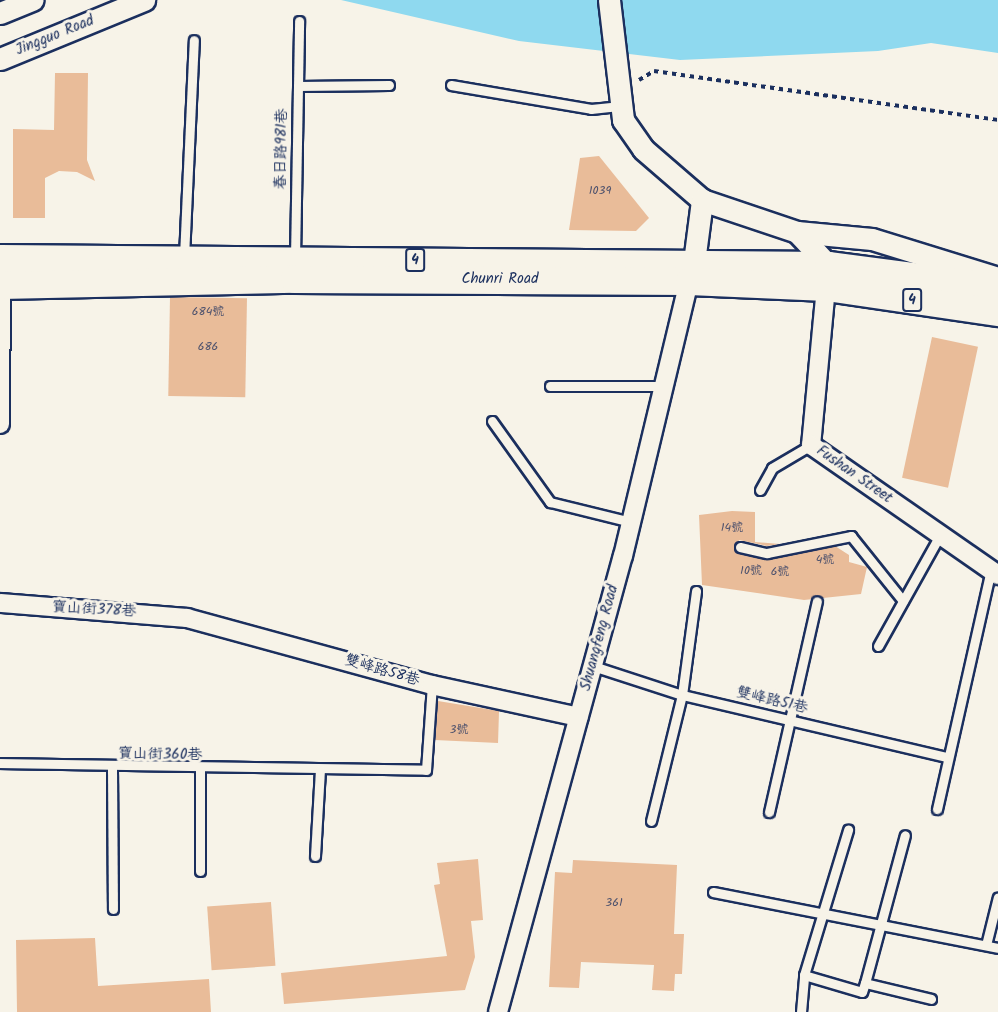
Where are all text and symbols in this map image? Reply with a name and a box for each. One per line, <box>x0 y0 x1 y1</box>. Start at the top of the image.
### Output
street label: Jingguo Road <box>13 12 97 60</box>
street label: 春日路981巷 <box>272 108 292 190</box>
house number: 1039 <box>589 184 611 198</box>
road number: 4 <box>404 249 426 271</box>
street label: Chunri Road <box>462 271 538 289</box>
road number: 4 <box>902 289 922 311</box>
house number: 684號 <box>192 305 224 319</box>
house number: 686 <box>198 340 218 354</box>
street label: Fushan Street <box>813 442 895 508</box>
house number: 14號 <box>721 521 743 535</box>
house number: 4號 <box>816 553 834 567</box>
house number: 10號 <box>740 564 762 578</box>
house number: 6號 <box>771 565 789 579</box>
street label: Shuangfeng Road <box>577 583 623 693</box>
street label: 寶山街378巷 <box>51 599 137 621</box>
street label: 雙峰路58巷 <box>342 652 422 690</box>
street label: 雙峰路51巷 <box>735 684 809 718</box>
house number: 3號 <box>450 723 468 737</box>
street label: 寶山街360巷 <box>118 745 202 765</box>
house number: 361 <box>605 896 623 910</box>

